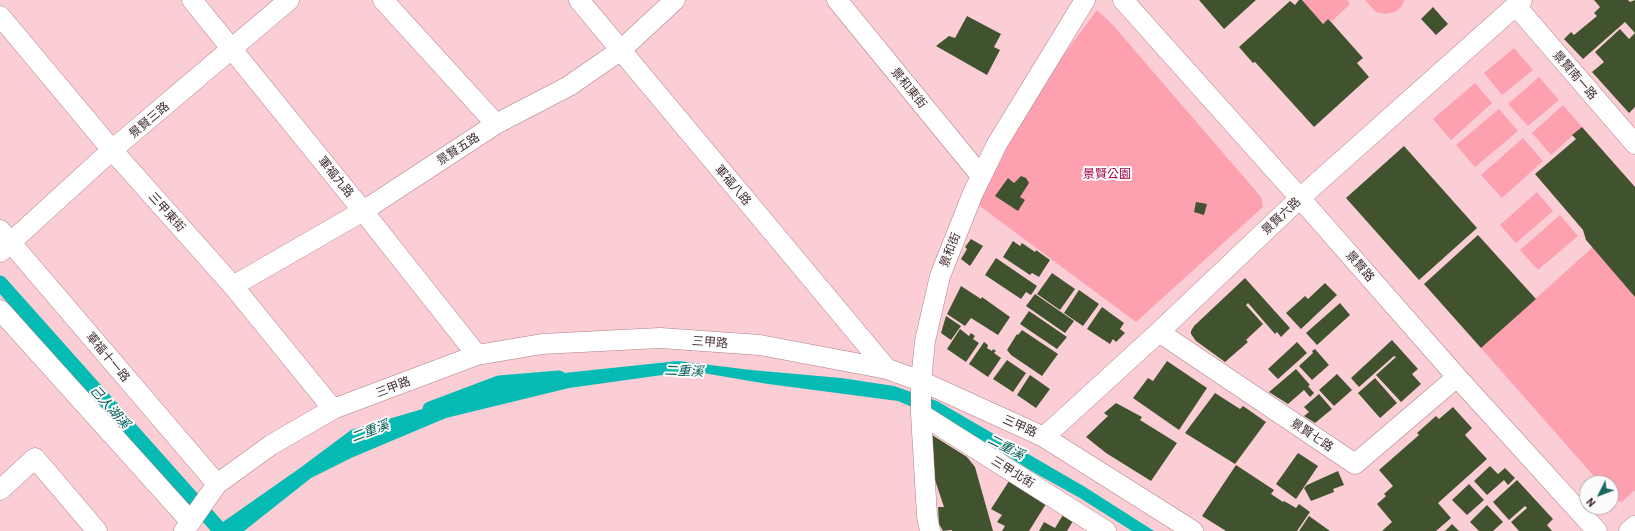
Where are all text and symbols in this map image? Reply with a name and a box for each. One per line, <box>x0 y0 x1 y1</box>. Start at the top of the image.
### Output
street label: 景賢南一路 <box>1550 48 1600 102</box>
street label: 景和東街 <box>888 65 930 111</box>
street label: 景賢三路 <box>126 99 172 141</box>
street label: 景賢五路 <box>434 130 482 168</box>
street label: 軍福九路 <box>315 154 357 200</box>
street label: 軍福八路 <box>712 162 754 208</box>
park label: 景賢公園 <box>1083 167 1131 181</box>
street label: 三甲東街 <box>146 189 188 235</box>
street label: 景賢六路 <box>1259 194 1303 238</box>
street label: 景和街 <box>937 231 963 269</box>
street label: 景賢路 <box>1343 248 1377 284</box>
street label: 軍福十一路 <box>83 329 133 385</box>
street label: 三甲路 <box>692 334 728 350</box>
water label: 二重溪 <box>664 363 704 379</box>
street label: 三甲路 <box>374 374 412 400</box>
water label: 己人湖溪 <box>87 382 133 432</box>
street label: 三甲路 <box>1001 412 1039 440</box>
street label: 景賢七路 <box>1288 416 1336 454</box>
water label: 二重溪 <box>349 417 391 445</box>
water label: 二重溪 <box>985 431 1027 463</box>
street label: 三甲北街 <box>989 453 1037 491</box>
north arrow <box>1579 475 1619 515</box>
text: N <box>1583 496 1598 510</box>

